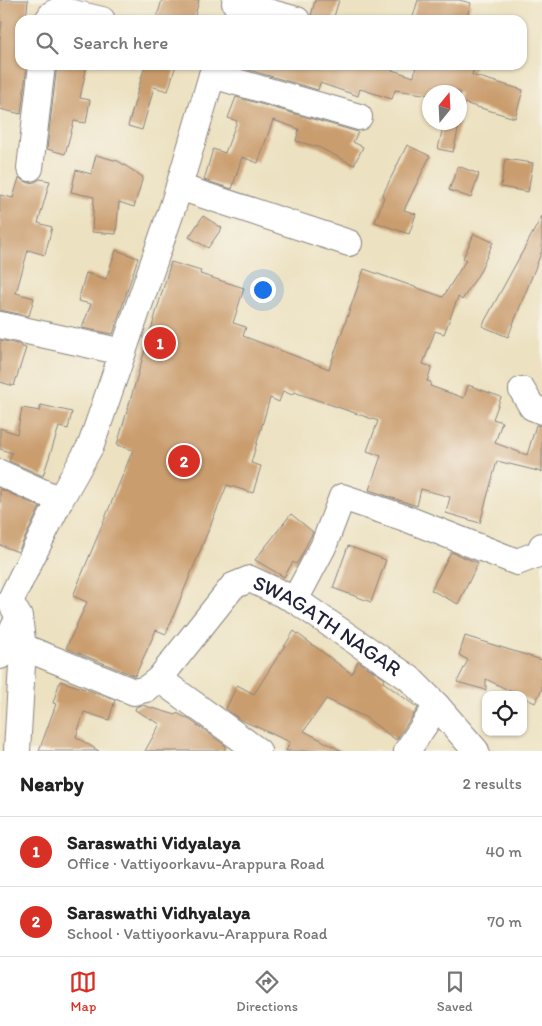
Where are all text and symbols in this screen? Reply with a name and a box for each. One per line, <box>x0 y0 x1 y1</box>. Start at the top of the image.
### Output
search box <box>15 15 527 70</box>
icon: search <box>33 29 61 57</box>
text: Search here <box>73 31 168 54</box>
north arrow <box>422 85 467 130</box>
your location <box>250 277 276 303</box>
pin: 1 <box>144 324 176 362</box>
pin: 2 <box>168 442 200 480</box>
street label: SWAGATH NAGAR <box>249 569 406 681</box>
map controls <box>482 691 527 736</box>
button: locate <box>482 691 527 736</box>
text: Nearby <box>20 771 84 796</box>
text: 2 results <box>462 774 522 793</box>
text: Saraswathi Vidyalaya <box>67 831 241 854</box>
text: 1 <box>32 842 40 861</box>
text: 40 m <box>485 842 522 861</box>
text: Office · Vattiyoorkavu-Arappura Road <box>67 854 324 873</box>
text: Saraswathi Vidhyalaya <box>67 901 250 924</box>
text: 2 <box>32 912 40 931</box>
text: 70 m <box>487 912 522 931</box>
text: School · Vattiyoorkavu-Arappura Road <box>67 924 327 943</box>
tab: Map <box>69 968 97 1015</box>
tab: Directions <box>236 968 298 1015</box>
tab: Saved <box>437 968 473 1015</box>

